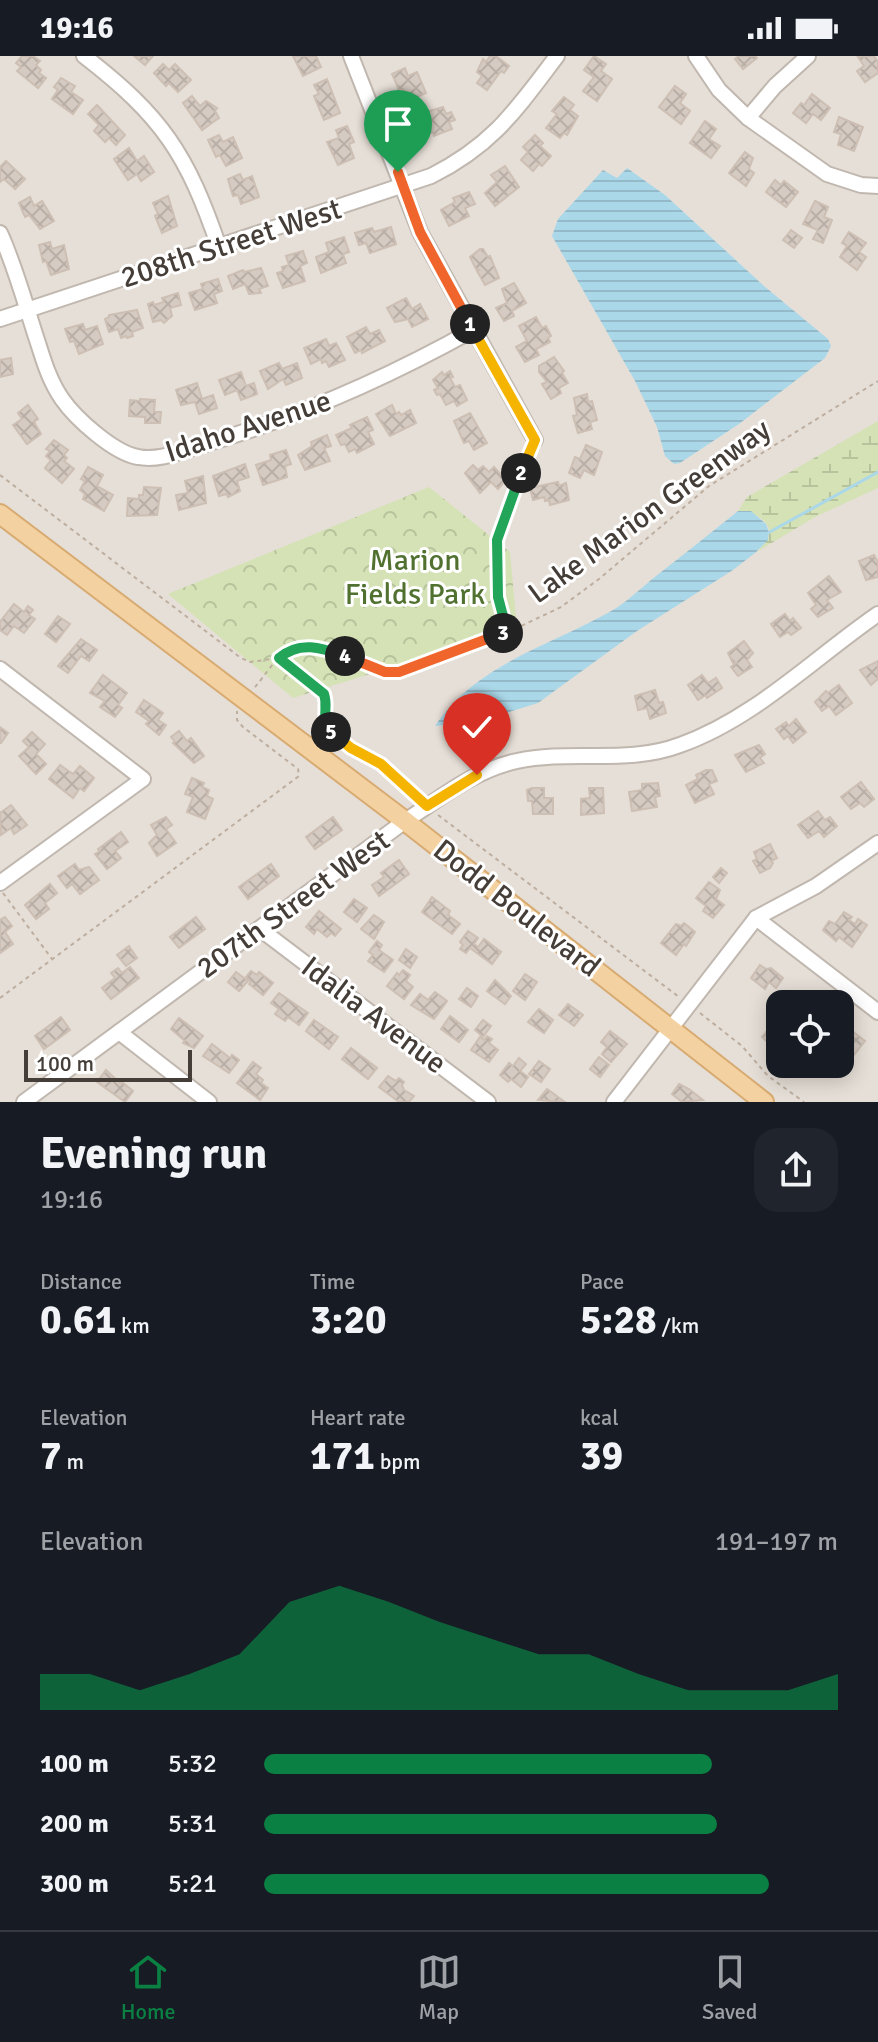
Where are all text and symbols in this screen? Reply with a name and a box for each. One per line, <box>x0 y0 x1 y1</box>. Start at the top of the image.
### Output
text: 19:16 <box>40 10 114 47</box>
pin <box>364 90 432 172</box>
icon: arrive <box>376 102 420 146</box>
street label: 208th Street West <box>116 190 346 297</box>
pin: 1 <box>450 304 490 344</box>
text: 1 <box>464 310 476 337</box>
street label: Idaho Avenue <box>161 382 336 471</box>
street label: Lake Marion Greenway <box>521 411 778 612</box>
pin: 2 <box>501 453 541 493</box>
text: 2 <box>515 459 527 486</box>
park label: Marion Fields Park <box>345 542 485 613</box>
pin: 3 <box>483 613 523 653</box>
text: 3 <box>497 619 509 646</box>
pin: 4 <box>325 636 365 676</box>
text: 4 <box>339 642 351 669</box>
pin <box>443 693 511 775</box>
icon: check <box>455 705 499 749</box>
pin: 5 <box>311 712 351 752</box>
text: 5 <box>325 718 337 745</box>
street label: 207th Street West <box>189 822 397 987</box>
street label: Dodd Boulevard <box>426 832 608 985</box>
street label: Idalia Avenue <box>294 949 454 1082</box>
map controls <box>766 990 854 1078</box>
button: locate <box>766 990 854 1078</box>
scale bar <box>24 1046 192 1082</box>
text: 100 m <box>36 1050 94 1077</box>
text: Evening run <box>40 1127 267 1181</box>
button: share <box>754 1128 838 1212</box>
text: 19:16 <box>40 1184 103 1216</box>
text: Distance <box>40 1268 122 1295</box>
text: Time <box>310 1268 355 1295</box>
text: Pace <box>580 1268 624 1295</box>
text: 0.61 <box>40 1295 116 1345</box>
text: 3:20 <box>310 1295 387 1345</box>
text: 5:28 <box>580 1295 657 1345</box>
text: km <box>116 1312 150 1339</box>
text: /km <box>657 1312 699 1339</box>
text: Elevation <box>40 1404 128 1431</box>
text: Heart rate <box>310 1404 405 1431</box>
text: kcal <box>580 1404 619 1431</box>
text: 7 <box>40 1431 62 1481</box>
text: 171 <box>310 1431 375 1481</box>
text: 39 <box>580 1431 623 1481</box>
text: m <box>62 1448 84 1475</box>
text: bpm <box>375 1448 420 1475</box>
text: Elevation <box>40 1526 144 1558</box>
text: 191–197 m <box>715 1526 838 1558</box>
text: 100 m <box>40 1748 109 1780</box>
text: 5:32 <box>168 1748 217 1780</box>
text: 200 m <box>40 1808 109 1840</box>
text: 5:31 <box>168 1808 217 1840</box>
text: 300 m <box>40 1868 109 1900</box>
text: 5:21 <box>168 1868 217 1900</box>
tab: Home <box>121 1950 175 2025</box>
tab: Map <box>417 1950 461 2025</box>
tab: Saved <box>702 1950 757 2025</box>

